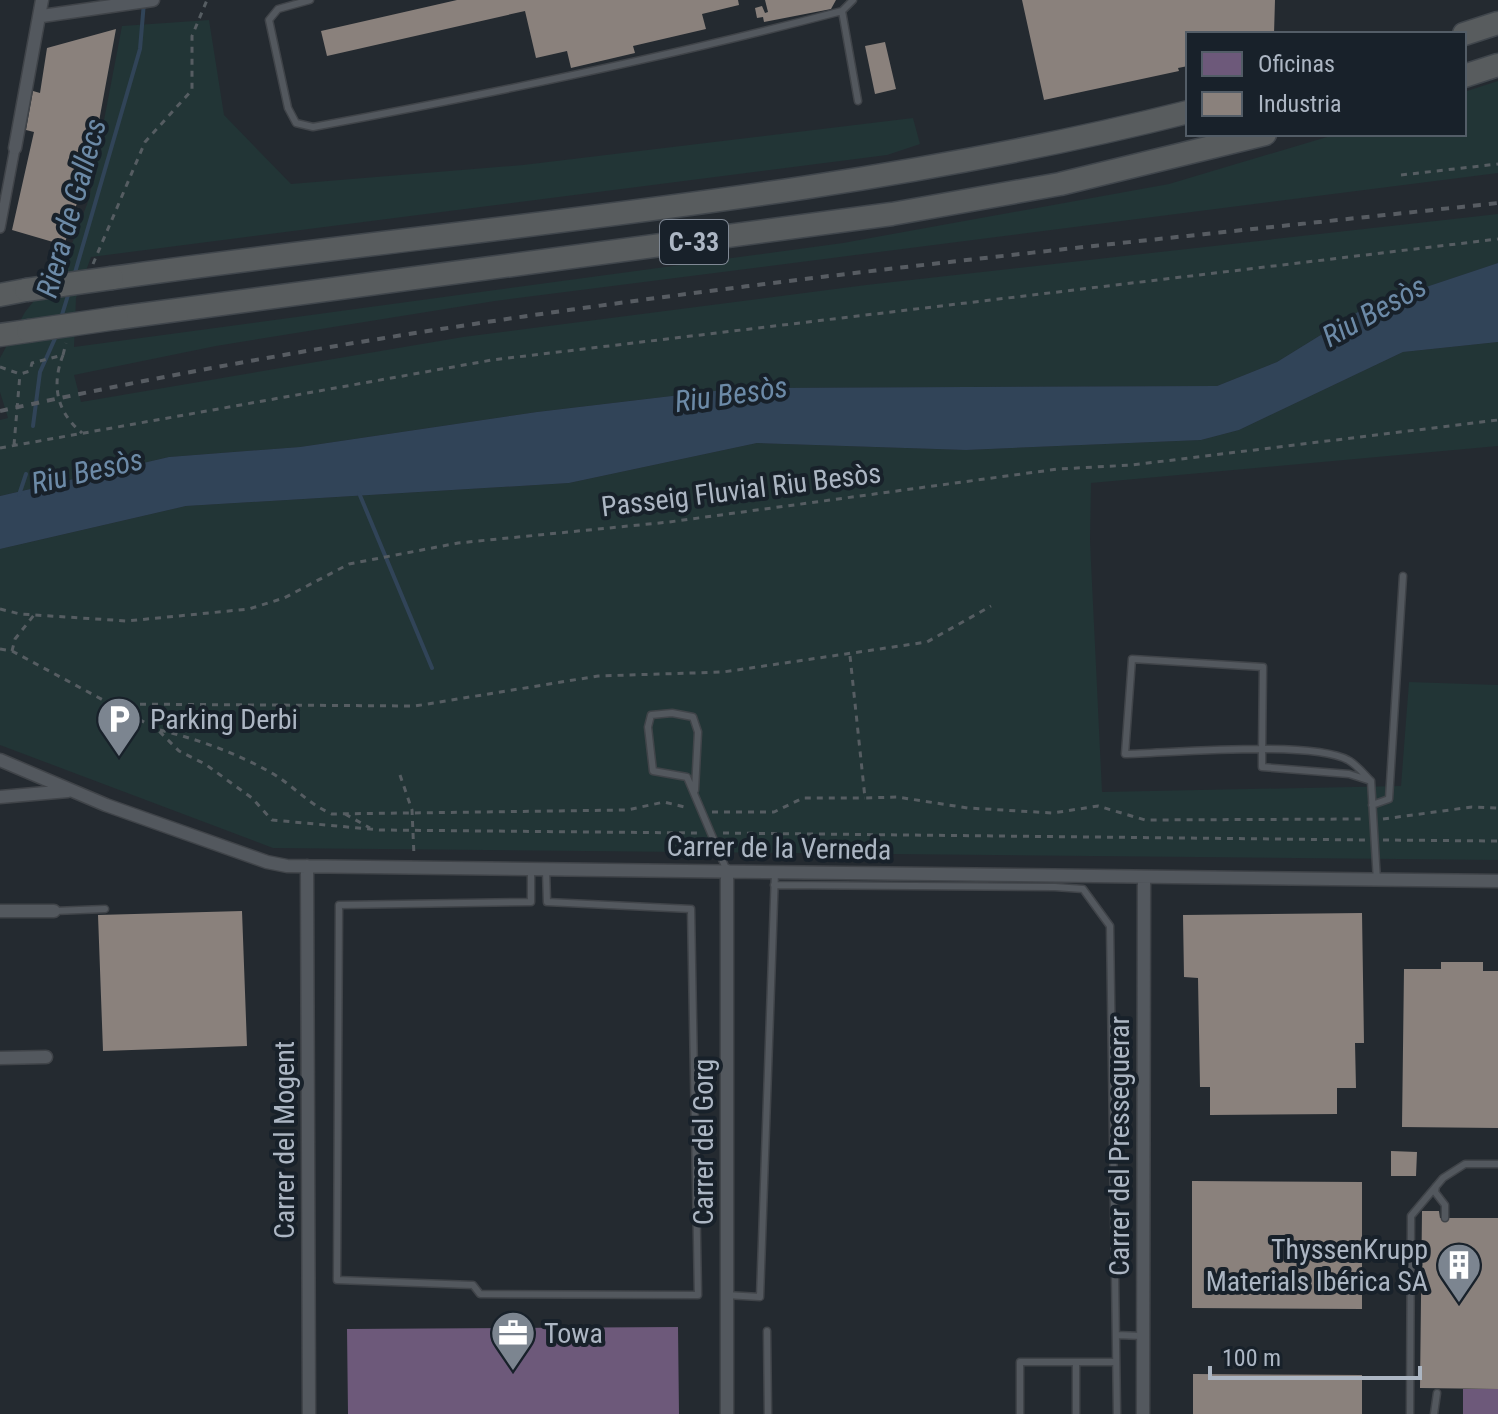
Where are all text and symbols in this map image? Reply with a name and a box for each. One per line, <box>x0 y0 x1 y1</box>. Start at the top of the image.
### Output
legend <box>1186 32 1466 136</box>
text: Oficinas <box>1258 50 1335 78</box>
text: Industria <box>1258 90 1342 118</box>
water label: Riera de Gallecs <box>29 114 113 302</box>
road number: C-33 <box>660 220 728 264</box>
water label: Riu Besòs <box>1316 268 1432 354</box>
water label: Riu Besòs <box>672 369 790 419</box>
water label: Riu Besòs <box>28 441 146 501</box>
street label: Passeig Fluvial Riu Besòs <box>599 456 883 524</box>
parking icon: Parking Derbi <box>95 695 143 758</box>
place label: Parking Derbi <box>150 703 298 736</box>
street label: Carrer de la Verneda <box>666 830 892 866</box>
street label: Carrer del Presseguerar <box>1103 1016 1136 1276</box>
street label: Carrer del Mogent <box>268 1041 301 1239</box>
street label: Carrer del Gorg <box>687 1059 720 1225</box>
place label: ThyssenKrupp Materials Ibérica SA <box>1206 1233 1428 1298</box>
building icon: ThyssenKrupp Materials Ibérica SA <box>1435 1241 1483 1304</box>
office icon: Towa <box>489 1309 537 1372</box>
place label: Towa <box>544 1317 603 1350</box>
scale bar <box>1210 1330 1420 1380</box>
text: 100 m <box>1222 1344 1281 1372</box>

